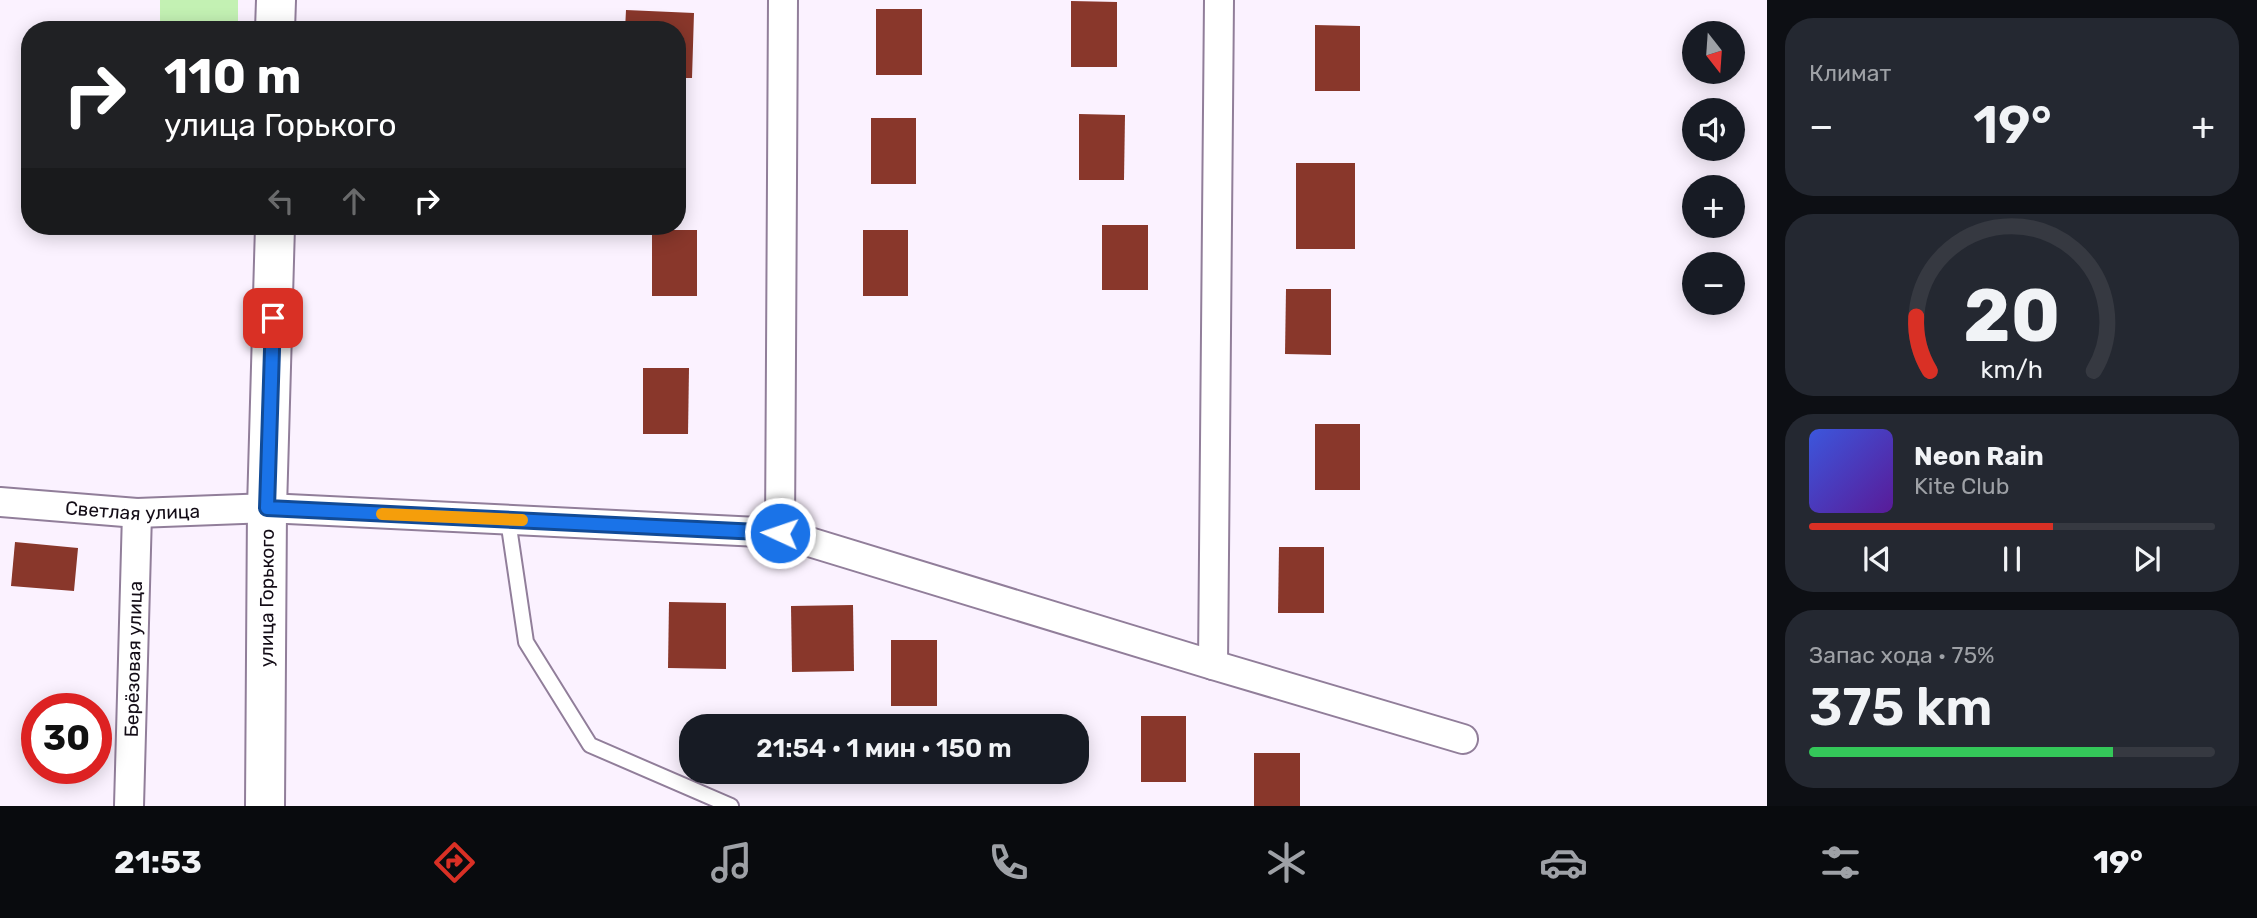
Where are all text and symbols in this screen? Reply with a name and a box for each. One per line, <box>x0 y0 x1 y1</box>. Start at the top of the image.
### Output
north arrow <box>1682 21 1745 84</box>
map controls <box>1682 21 1745 315</box>
text: 110 m <box>164 47 301 105</box>
icon: right <box>49 49 140 140</box>
text: Климат <box>1809 59 1891 87</box>
text: 19° <box>1973 94 2052 156</box>
button: sound <box>1682 98 1745 161</box>
text: − <box>1809 103 1834 149</box>
text: + <box>2191 103 2215 149</box>
text: улица Горького <box>164 106 397 144</box>
button: + <box>1682 175 1745 238</box>
icon: left <box>262 182 300 220</box>
icon: ahead <box>335 182 373 220</box>
icon: right <box>408 182 446 220</box>
button: − <box>1682 252 1745 315</box>
text: 20 <box>1964 273 2060 359</box>
pin <box>243 288 303 348</box>
icon: arrive <box>254 299 292 337</box>
text: km/h <box>1981 355 2043 384</box>
text: Neon Rain <box>1914 441 2044 472</box>
text: Kite Club <box>1914 472 2009 500</box>
street label: Светлая улица <box>64 496 200 525</box>
position arrow <box>743 496 817 570</box>
street label: улица Горького <box>254 529 278 667</box>
icon: previous <box>1858 540 1896 578</box>
icon: pause <box>1993 540 2031 578</box>
icon: next <box>2128 540 2166 578</box>
street label: Берёзовая улица <box>119 581 147 737</box>
text: Запас хода · 75% <box>1809 641 1995 669</box>
text: 375 km <box>1809 676 1993 738</box>
speed limit sign: 30 <box>21 693 112 784</box>
text: 21:54 · 1 мин · 150 m <box>756 733 1012 764</box>
icon: directions <box>430 838 479 887</box>
icon: music <box>707 838 756 887</box>
icon: phone <box>984 838 1033 887</box>
icon: climate <box>1262 838 1311 887</box>
icon: car <box>1539 838 1588 887</box>
icon: filters <box>1816 838 1865 887</box>
text: 21:53 <box>114 843 202 881</box>
text: 19° <box>2093 843 2143 881</box>

